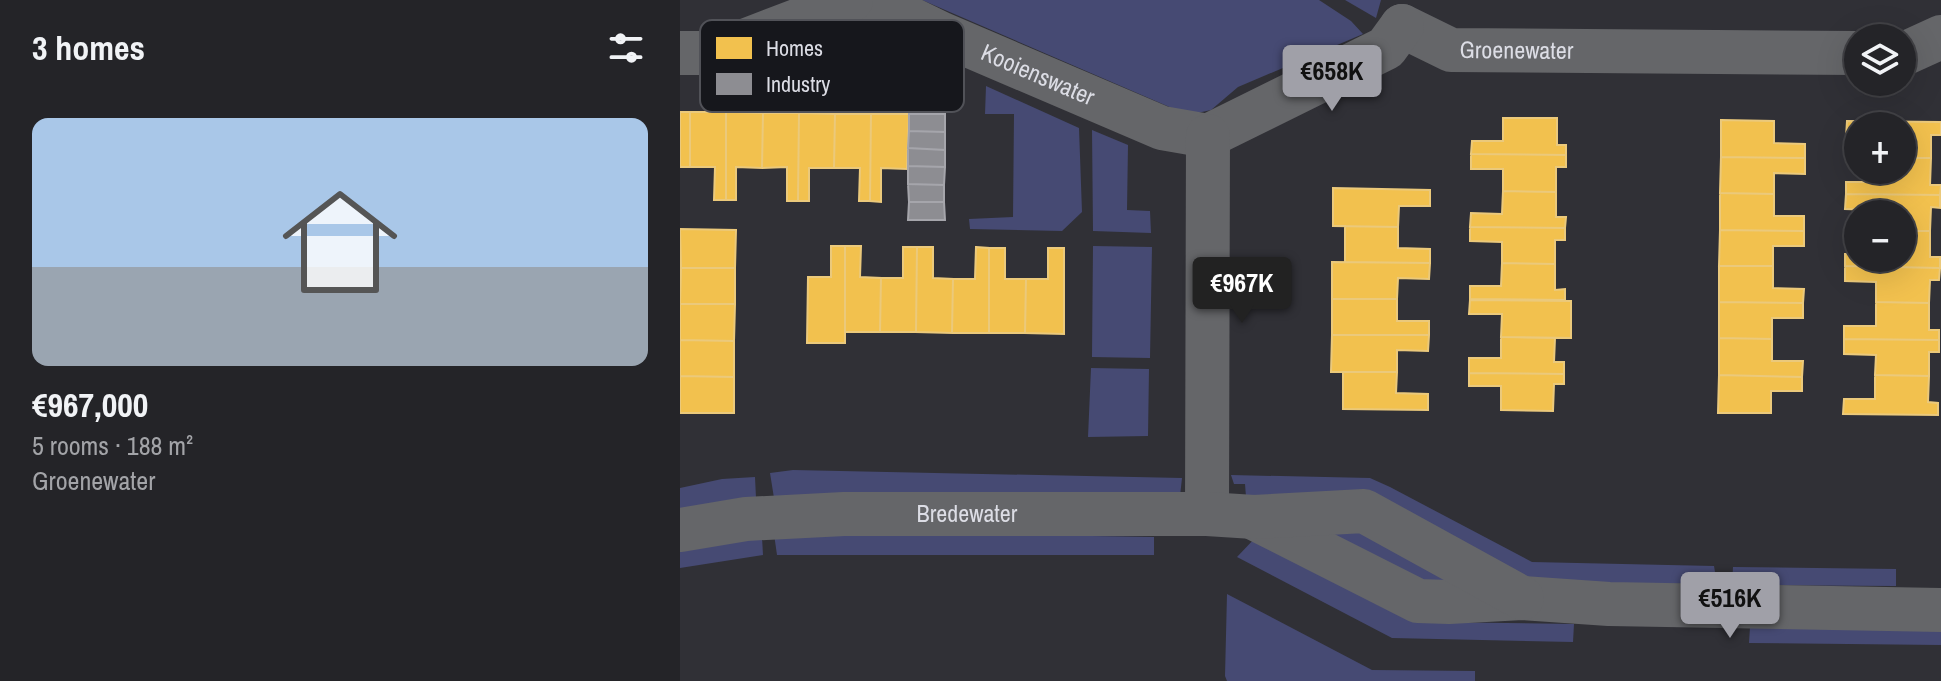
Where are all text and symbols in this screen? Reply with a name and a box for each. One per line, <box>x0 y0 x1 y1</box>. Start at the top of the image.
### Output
legend <box>700 20 964 112</box>
map controls <box>1844 24 1916 272</box>
button: layers <box>1844 24 1916 96</box>
text: 3 homes <box>32 25 145 71</box>
icon: filters <box>604 26 648 70</box>
text: Homes <box>766 33 823 63</box>
street label: Groenewater <box>1459 33 1574 66</box>
street label: Kooienswater <box>977 36 1100 113</box>
pin: €658K <box>1276 45 1388 113</box>
text: €658K <box>1301 53 1363 88</box>
text: Industry <box>766 69 830 99</box>
button: + <box>1844 112 1916 184</box>
icon: home <box>268 170 412 314</box>
button: − <box>1844 200 1916 272</box>
pin: €967K <box>1186 257 1298 325</box>
text: €967K <box>1211 265 1273 300</box>
text: €967,000 <box>32 382 148 428</box>
text: 5 rooms · 188 m² <box>32 428 193 463</box>
text: Groenewater <box>32 463 155 498</box>
street label: Bredewater <box>917 497 1018 529</box>
pin: €516K <box>1674 572 1786 640</box>
text: €516K <box>1699 580 1761 615</box>

